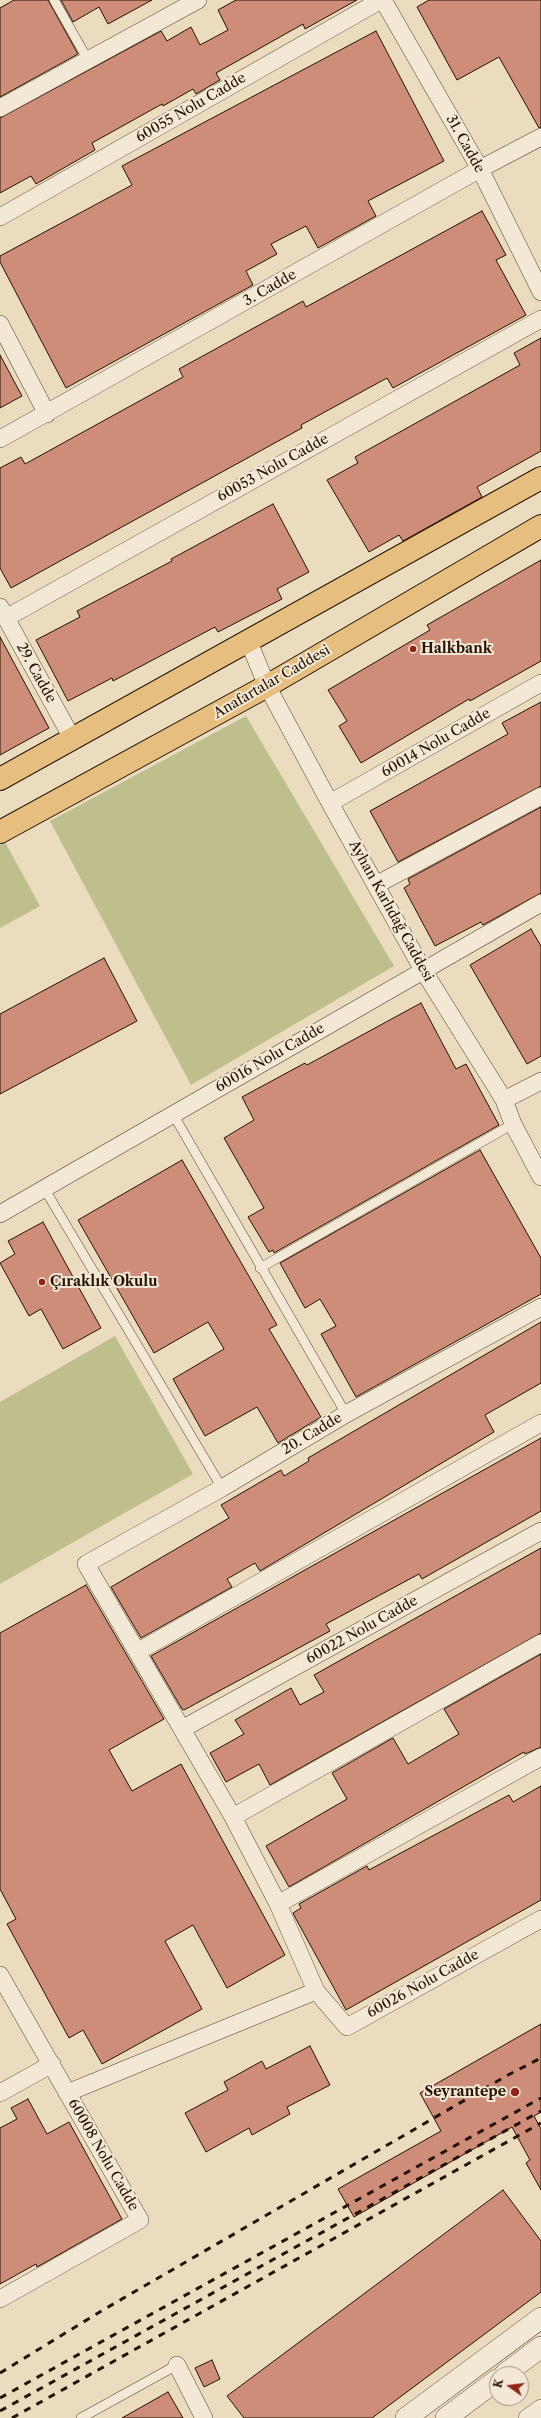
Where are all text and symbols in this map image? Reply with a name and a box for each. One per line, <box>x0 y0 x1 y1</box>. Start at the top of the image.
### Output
street label: 60055 Nolu Cadde <box>133 70 249 146</box>
street label: 31. Cadde <box>442 112 488 176</box>
street label: 3. Cadde <box>241 266 299 310</box>
street label: 60053 Nolu Cadde <box>215 431 331 505</box>
street label: 29. Cadde <box>13 640 59 706</box>
place label: Halkbank <box>421 641 492 657</box>
street label: Anafartalar Caddesi <box>211 642 333 722</box>
marker: Halkbank <box>408 644 418 654</box>
street label: 60014 Nolu Cadde <box>379 705 493 781</box>
street label: Ayhan Karlıdağ Caddesi <box>345 838 437 984</box>
street label: 60016 Nolu Cadde <box>212 1020 328 1096</box>
place label: Çıraklık Okulu <box>50 1274 158 1290</box>
marker: Çıraklık Okulu <box>37 1277 47 1287</box>
street label: 20. Cadde <box>279 1410 345 1458</box>
street label: 60022 Nolu Cadde <box>303 1592 421 1668</box>
street label: 60026 Nolu Cadde <box>364 1946 482 2022</box>
place label: Seyrantepe <box>424 2084 506 2100</box>
marker: Seyrantepe <box>509 2086 521 2098</box>
street label: 60008 Nolu Cadde <box>64 2096 142 2214</box>
north arrow <box>489 2366 529 2406</box>
text: K <box>490 2377 506 2389</box>

